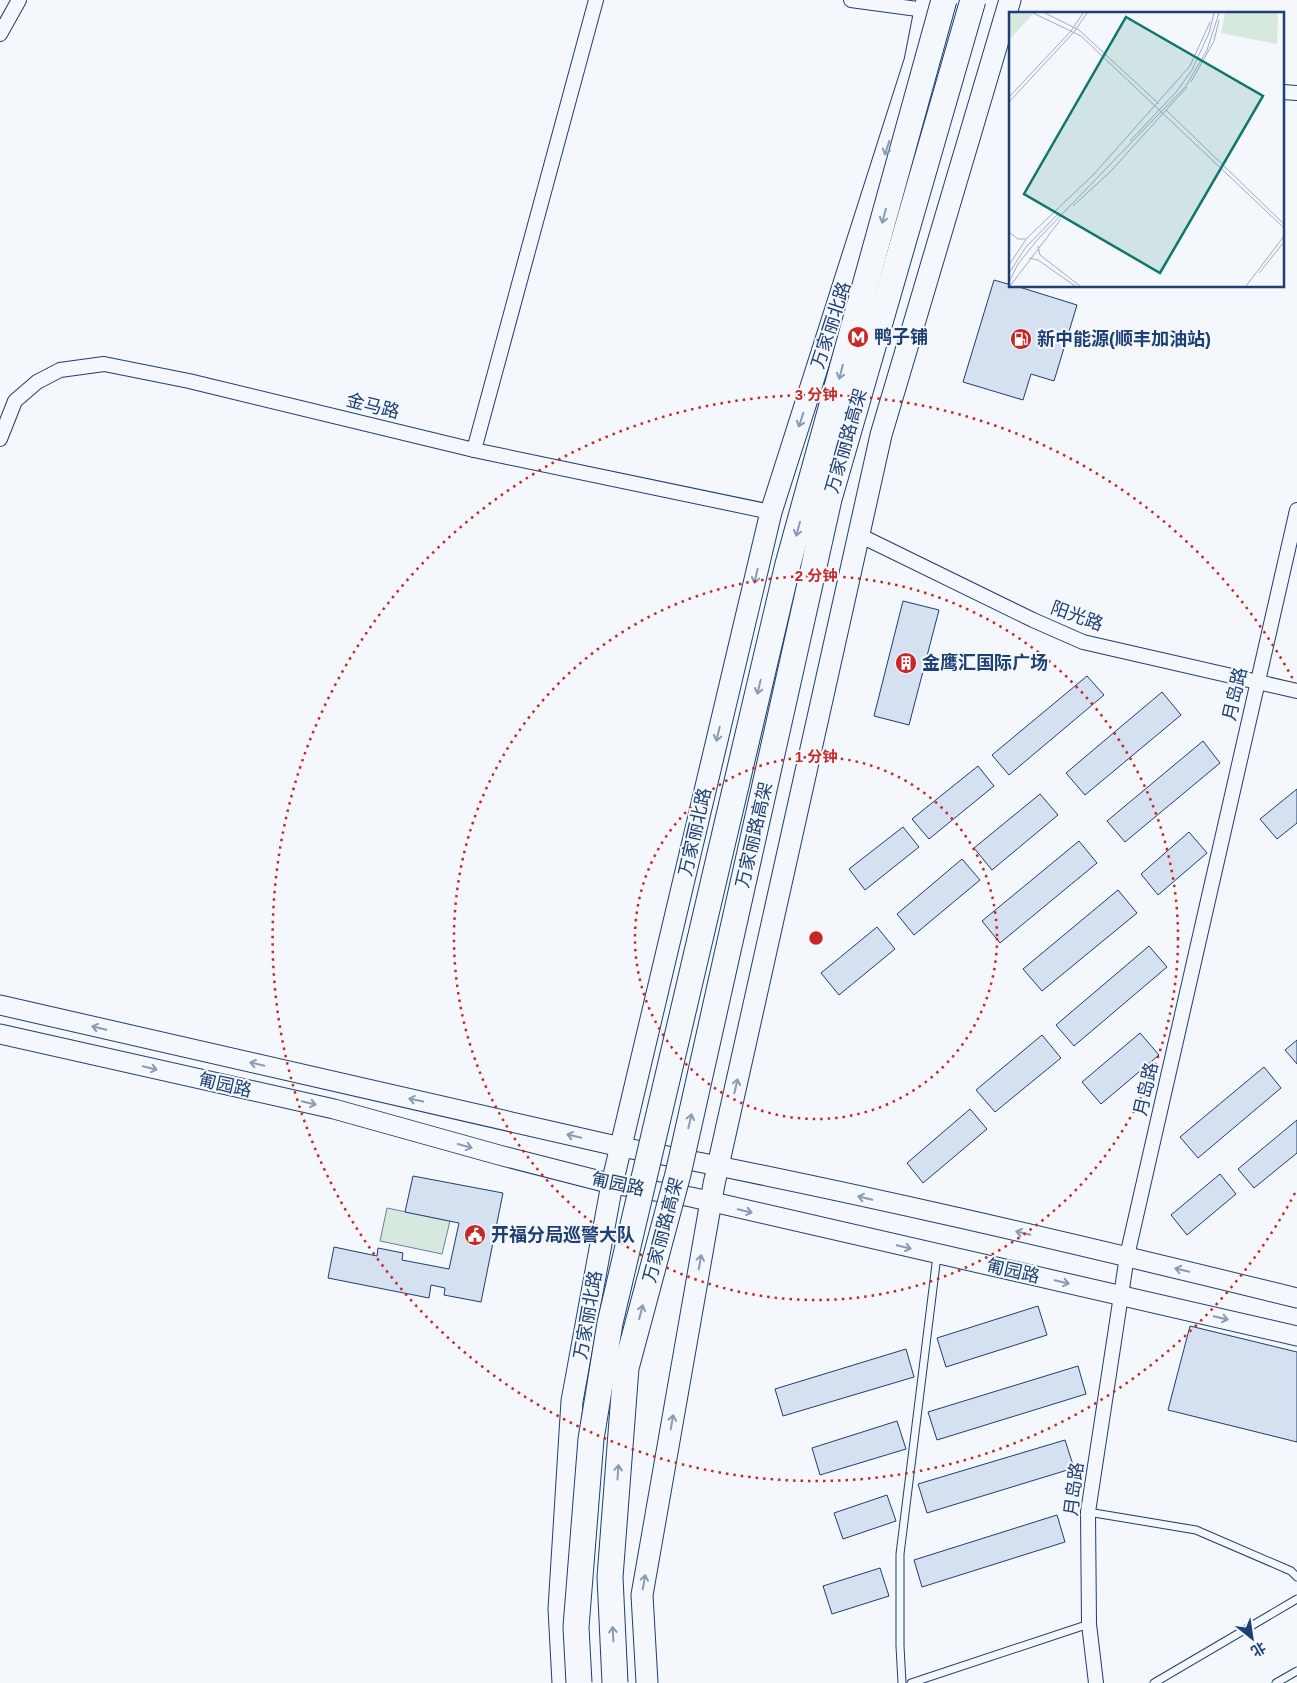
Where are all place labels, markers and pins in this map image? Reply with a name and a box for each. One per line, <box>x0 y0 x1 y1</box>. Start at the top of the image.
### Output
metro station icon: 鸭子铺 <box>846 325 870 349</box>
place label: 鸭子铺 <box>874 327 928 347</box>
fuel station icon: 新中能源(顺丰加油站) <box>1009 327 1033 351</box>
place label: 新中能源(顺丰加油站) <box>1037 329 1211 349</box>
building icon: 金鹰汇国际广场 <box>894 651 918 675</box>
place label: 金鹰汇国际广场 <box>922 652 1048 673</box>
centre of rings <box>807 929 825 947</box>
public building icon: 开福分局巡警大队 <box>463 1223 487 1247</box>
place label: 开福分局巡警大队 <box>491 1225 635 1245</box>

